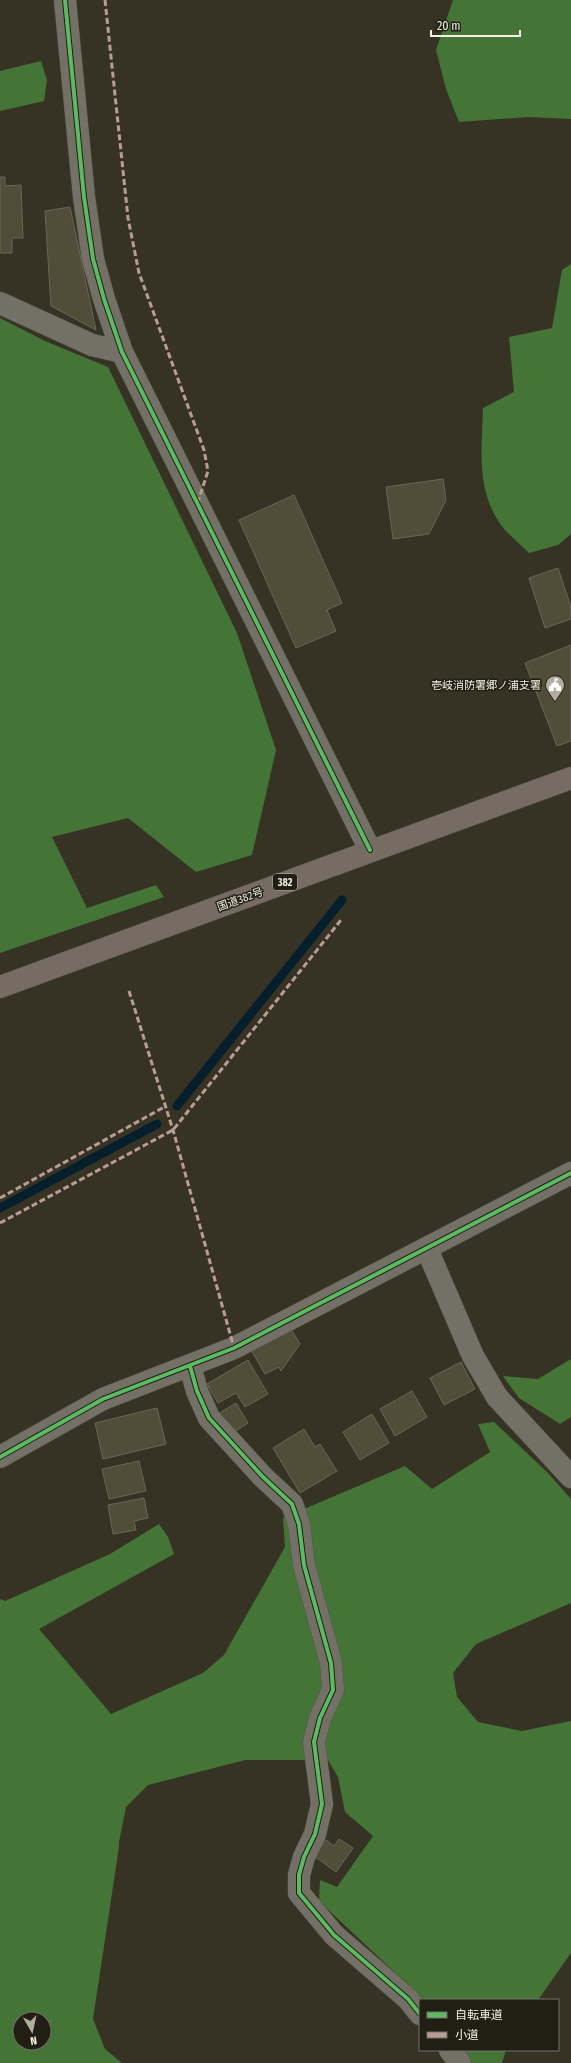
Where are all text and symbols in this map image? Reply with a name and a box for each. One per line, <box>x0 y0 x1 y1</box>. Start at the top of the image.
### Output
scale bar <box>431 12 520 38</box>
text: 20 m <box>437 19 461 33</box>
public building icon: 壱岐消防署郷ノ浦支署 <box>544 674 566 702</box>
place label: 壱岐消防署郷ノ浦支署 <box>431 679 541 692</box>
road number: 382 <box>273 874 297 890</box>
street label: 国道382号 <box>215 885 265 914</box>
legend <box>419 1999 559 2051</box>
text: 自転車道 <box>455 2008 503 2022</box>
north arrow <box>12 2011 52 2051</box>
text: 小道 <box>455 2028 479 2042</box>
text: N <box>29 2033 38 2047</box>

